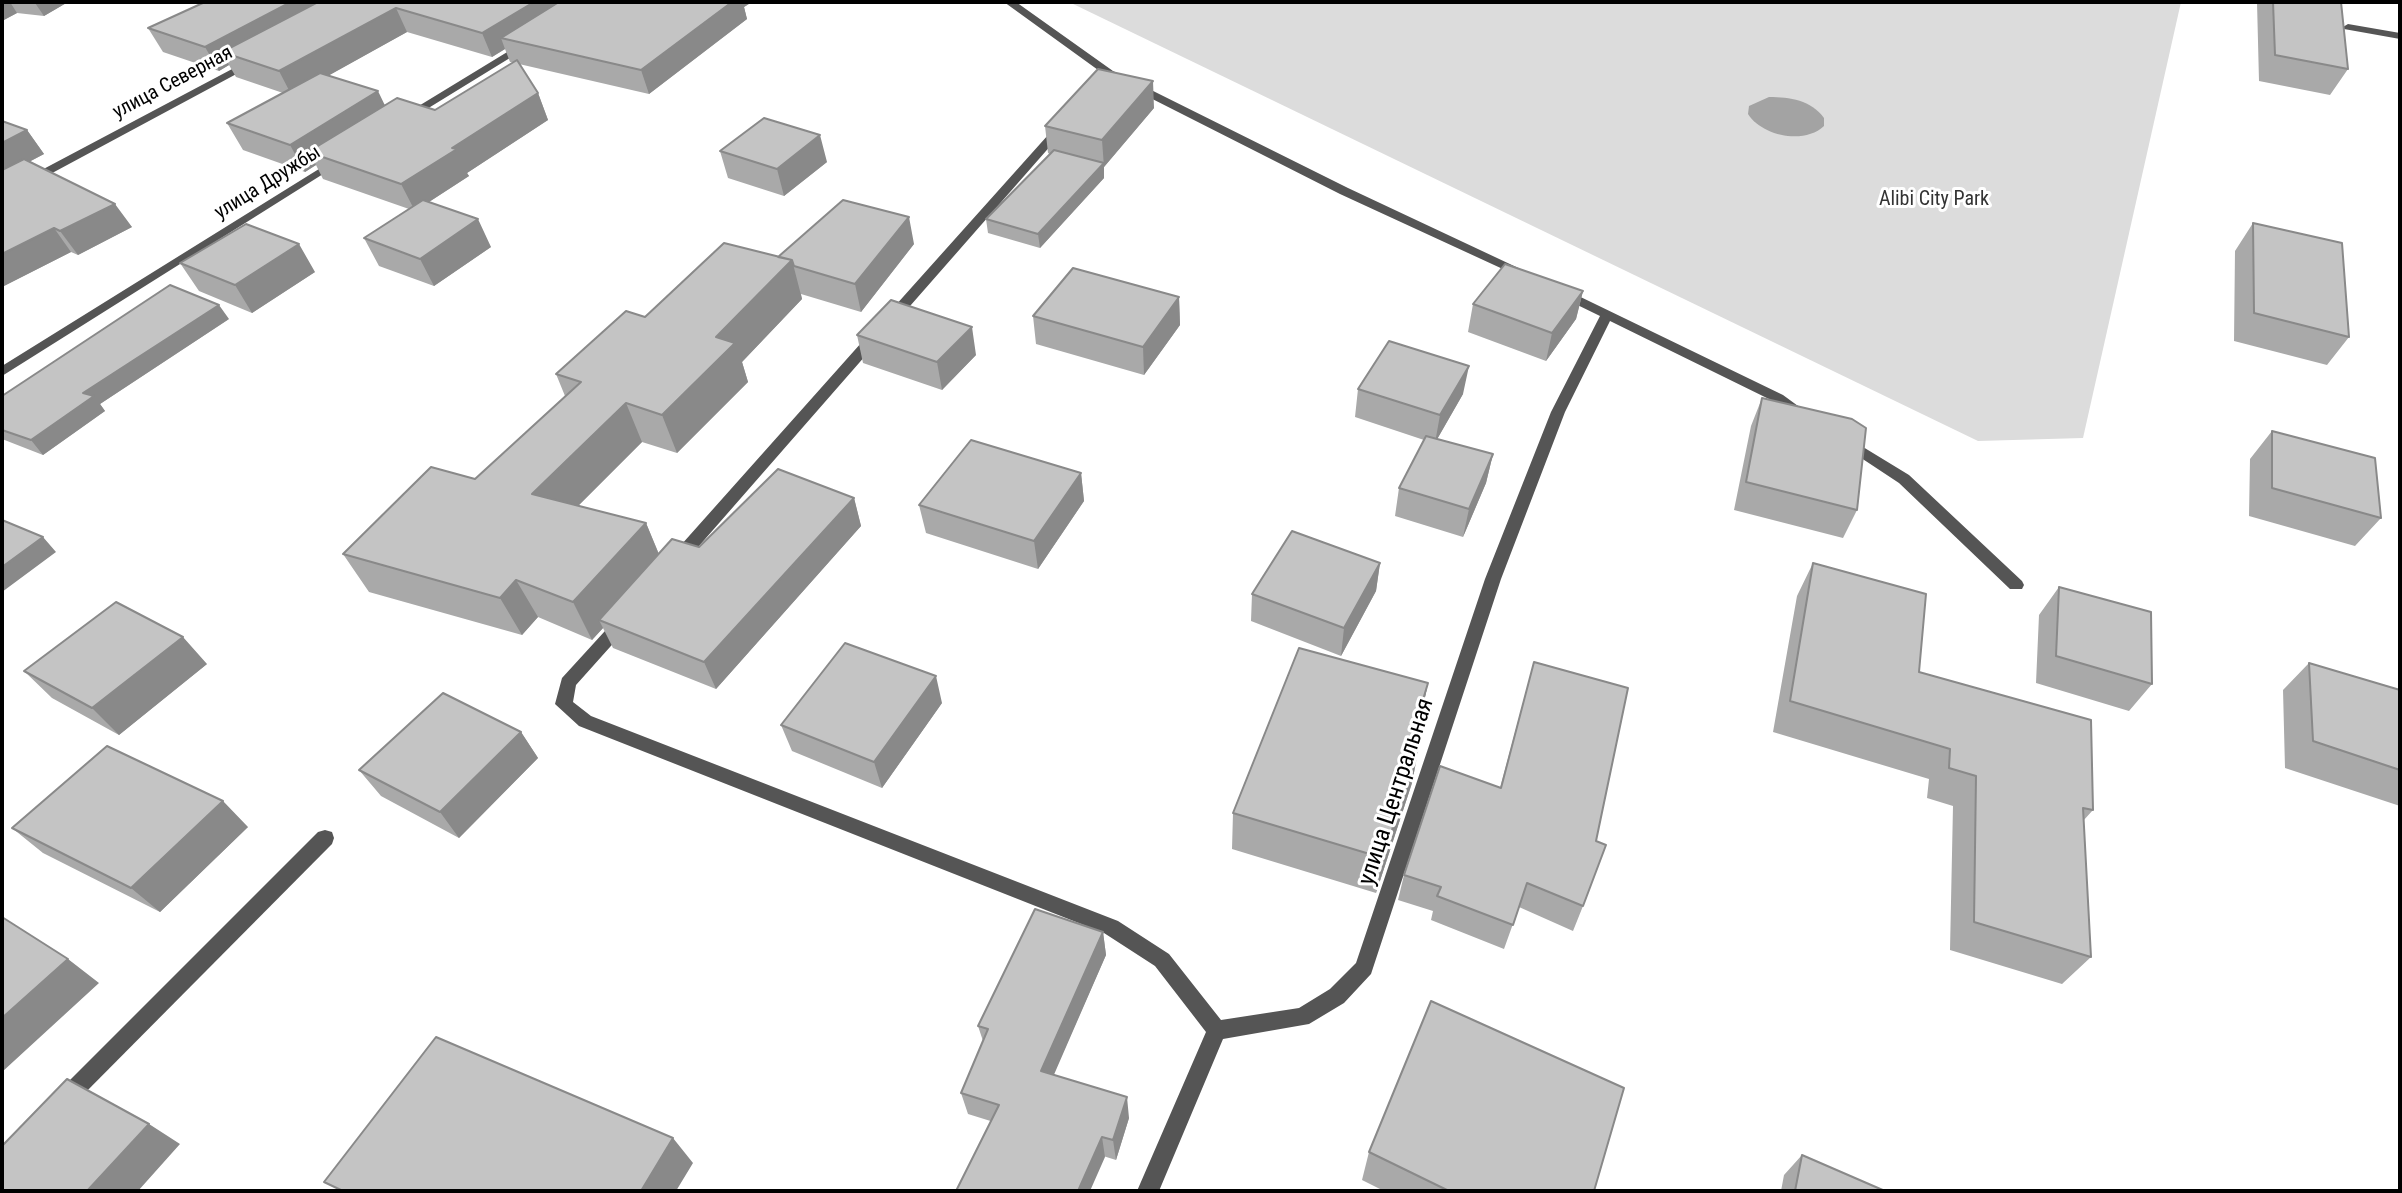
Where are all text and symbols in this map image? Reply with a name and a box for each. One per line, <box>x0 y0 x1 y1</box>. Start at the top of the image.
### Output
street label: улица Северная <box>109 41 237 125</box>
street label: улица Дружбы <box>210 141 326 225</box>
park label: Alibi City Park <box>1879 188 1989 212</box>
street label: улица Центральная <box>1353 695 1441 889</box>

